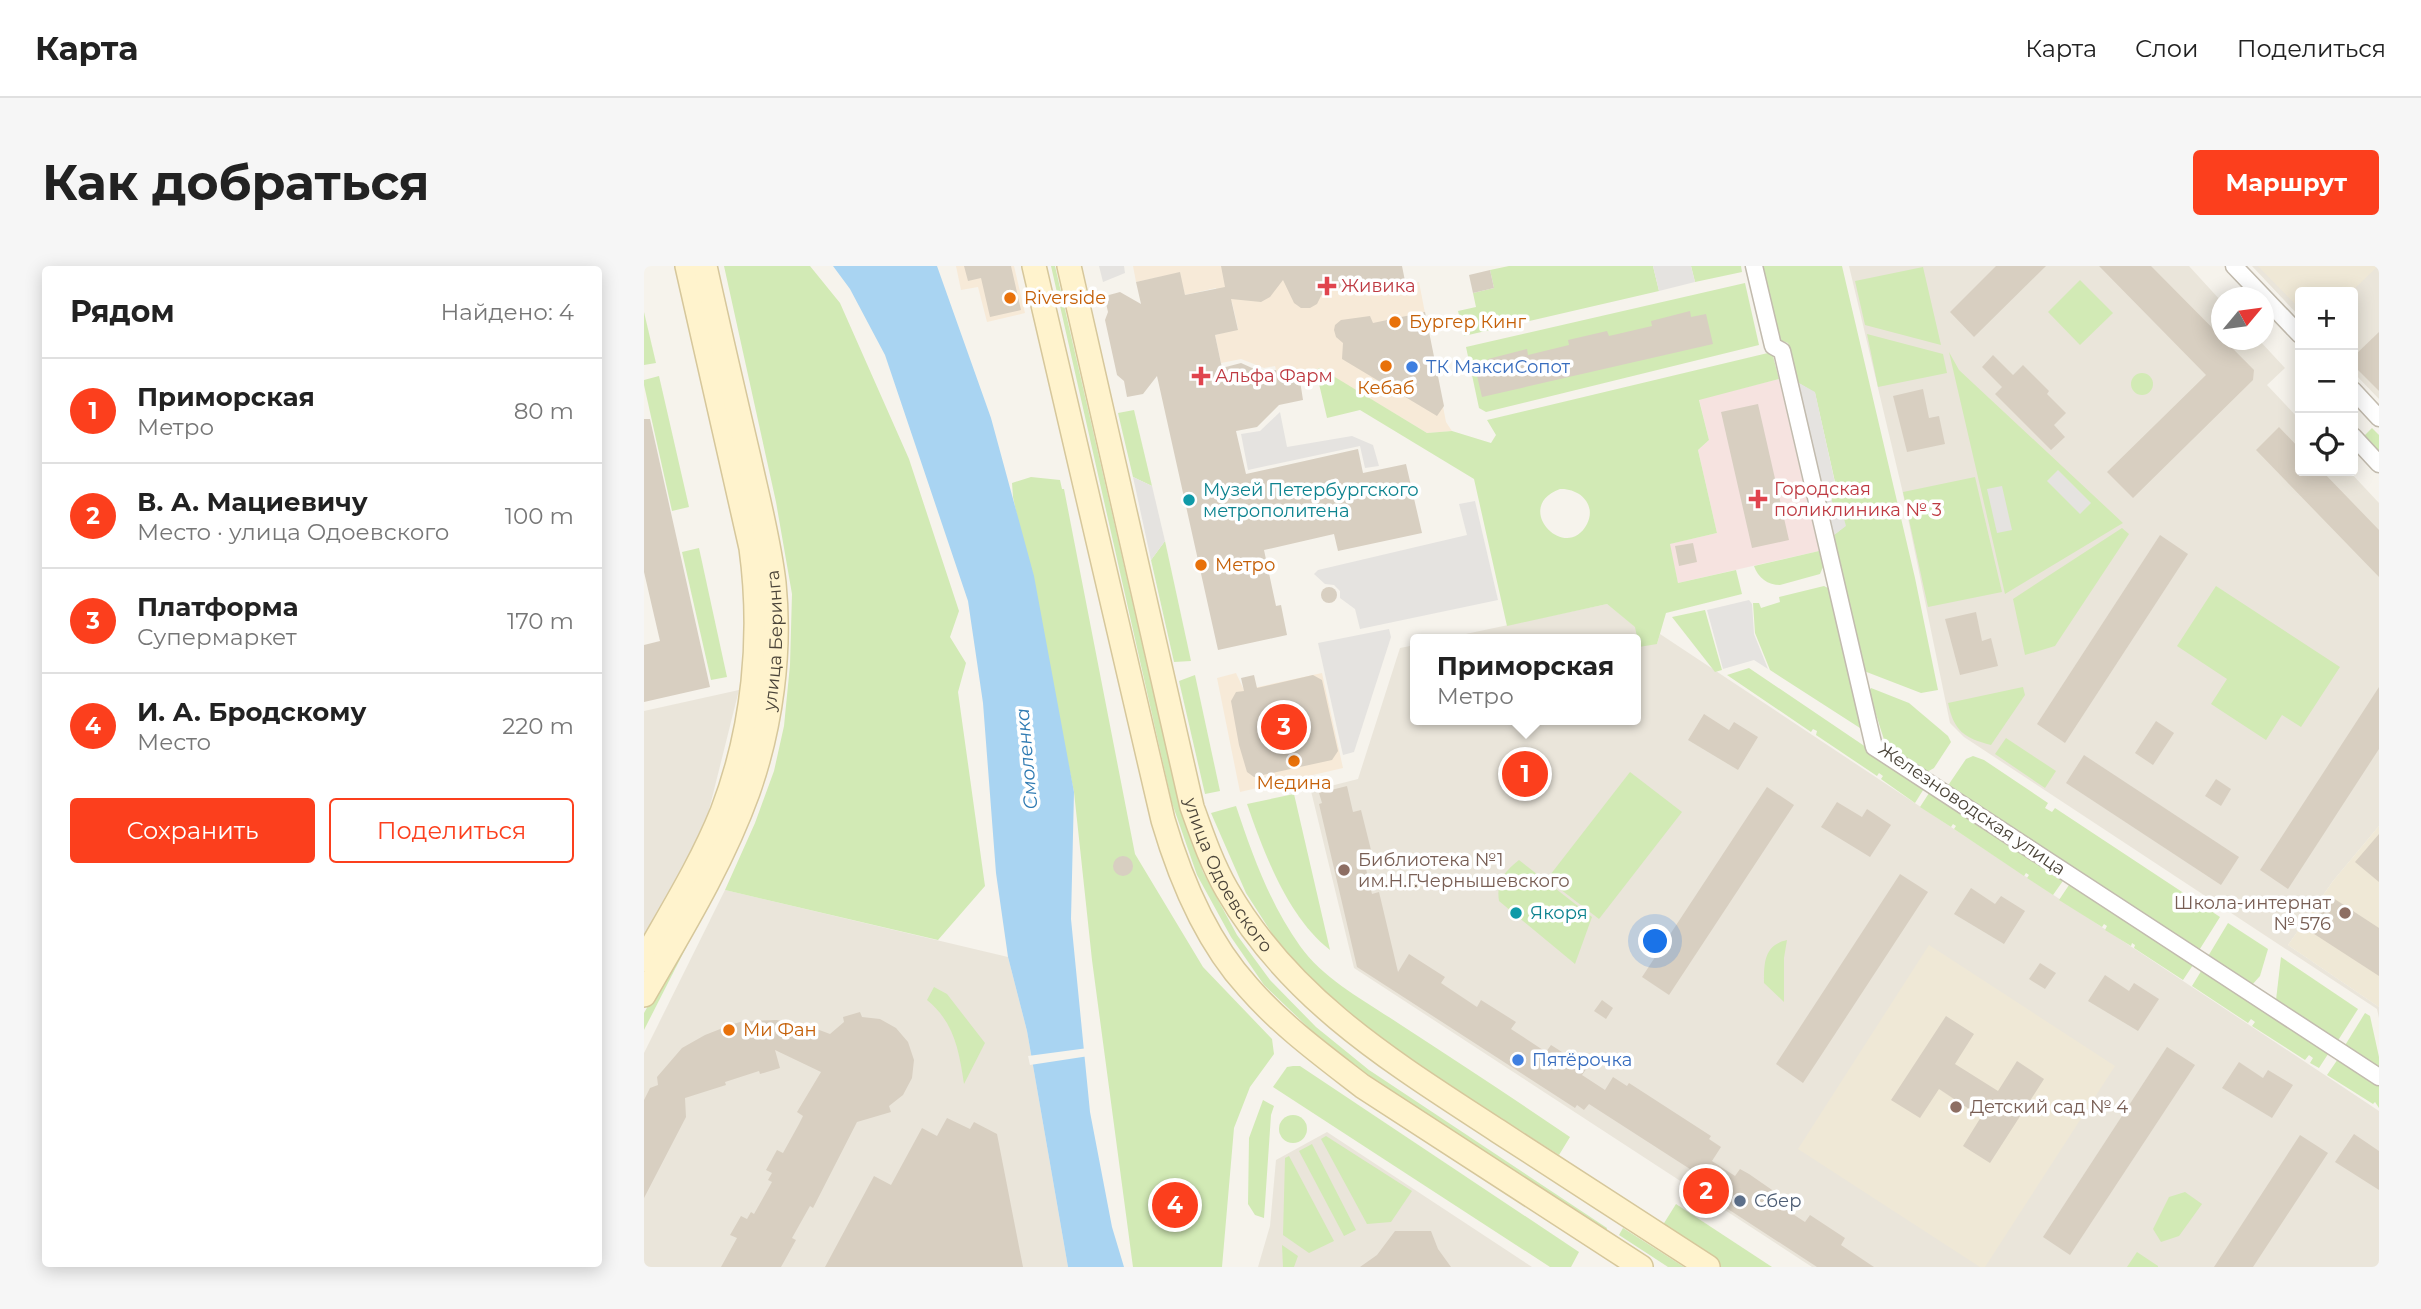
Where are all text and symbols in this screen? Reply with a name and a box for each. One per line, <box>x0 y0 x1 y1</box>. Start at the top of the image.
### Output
text: Карта <box>35 28 138 68</box>
text: Карта <box>2025 34 2097 63</box>
text: Слои <box>2135 34 2199 63</box>
text: Поделиться <box>2237 34 2386 63</box>
button: Маршрут <box>2193 150 2379 215</box>
text: Как добраться <box>42 153 430 212</box>
place label: Живика <box>1341 275 1416 297</box>
marker: Живика <box>1319 278 1335 294</box>
place label: Riverside <box>1024 287 1106 309</box>
north arrow <box>2211 287 2274 350</box>
map controls <box>2295 287 2358 476</box>
button: + <box>2295 287 2358 350</box>
marker: Riverside <box>1002 290 1018 306</box>
text: Рядом <box>70 293 175 330</box>
text: Найдено: 4 <box>440 298 574 326</box>
place label: Бургер Кинг <box>1409 311 1526 333</box>
marker: Бургер Кинг <box>1387 314 1403 330</box>
button: − <box>2295 350 2358 413</box>
place label: ТК МаксиСопот <box>1426 356 1571 378</box>
marker: Кебаб <box>1378 358 1394 374</box>
marker: ТК МаксиСопот <box>1404 359 1420 375</box>
place label: Альфа Фарм <box>1215 365 1333 387</box>
marker: Альфа Фарм <box>1193 368 1209 384</box>
place label: Кебаб <box>1357 377 1415 399</box>
text: Приморская <box>137 381 315 413</box>
text: 1 <box>88 397 98 425</box>
text: 80 m <box>514 397 574 425</box>
text: Метро <box>137 413 214 441</box>
button: locate <box>2295 413 2358 476</box>
place label: Городская поликлиника № 3 <box>1774 478 1942 521</box>
place label: Музей Петербургского метрополитена <box>1203 479 1419 522</box>
text: В. А. Мациевичу <box>137 486 368 518</box>
marker: Городская поликлиника № 3 <box>1748 489 1768 509</box>
marker: Музей Петербургского метрополитена <box>1181 492 1197 508</box>
text: 2 <box>86 502 100 530</box>
text: 100 m <box>505 502 574 530</box>
text: Место · улица Одоевского <box>137 518 449 546</box>
place label: Метро <box>1215 554 1275 576</box>
marker: Метро <box>1193 557 1209 573</box>
street label: улица Беринга <box>758 569 787 713</box>
text: Платформа <box>137 591 299 623</box>
text: 3 <box>86 607 100 635</box>
text: 170 m <box>507 607 574 635</box>
text: Супермаркет <box>137 623 297 651</box>
popup <box>1410 634 1641 725</box>
text: Приморская <box>1437 650 1614 682</box>
text: Метро <box>1437 682 1514 710</box>
text: И. А. Бродскому <box>137 696 366 728</box>
pin: 3 <box>1261 701 1307 753</box>
water label: Смоленка <box>1011 707 1042 811</box>
text: 4 <box>85 712 101 740</box>
text: 220 m <box>502 712 574 740</box>
text: Место <box>137 728 211 756</box>
street label: Железноводская улица <box>1874 738 2070 880</box>
pin: 1 <box>1502 748 1548 800</box>
marker: Медина <box>1286 753 1302 769</box>
place label: Медина <box>1256 772 1332 794</box>
street label: улица Одоевского <box>1179 795 1277 957</box>
button: Сохранить <box>70 798 315 863</box>
button: Поделиться <box>329 798 574 863</box>
place label: Библиотека №1 им.Н.Г.Чернышевского <box>1358 849 1570 892</box>
marker: Библиотека №1 им.Н.Г.Чернышевского <box>1336 862 1352 878</box>
place label: Школа-интернат № 576 <box>2174 892 2331 935</box>
place label: Якоря <box>1530 902 1588 924</box>
marker: Якоря <box>1508 905 1524 921</box>
marker: Школа-интернат № 576 <box>2337 905 2353 921</box>
your location <box>1638 924 1672 958</box>
place label: Ми Фан <box>743 1019 817 1041</box>
marker: Ми Фан <box>721 1022 737 1038</box>
place label: Пятёрочка <box>1532 1049 1632 1071</box>
marker: Пятёрочка <box>1510 1052 1526 1068</box>
place label: Детский сад № 4 <box>1970 1096 2128 1118</box>
marker: Детский сад № 4 <box>1948 1099 1964 1115</box>
pin: 2 <box>1683 1165 1729 1217</box>
pin: 4 <box>1152 1179 1198 1231</box>
place label: Сбер <box>1754 1190 1802 1212</box>
marker: Сбер <box>1732 1193 1748 1209</box>

